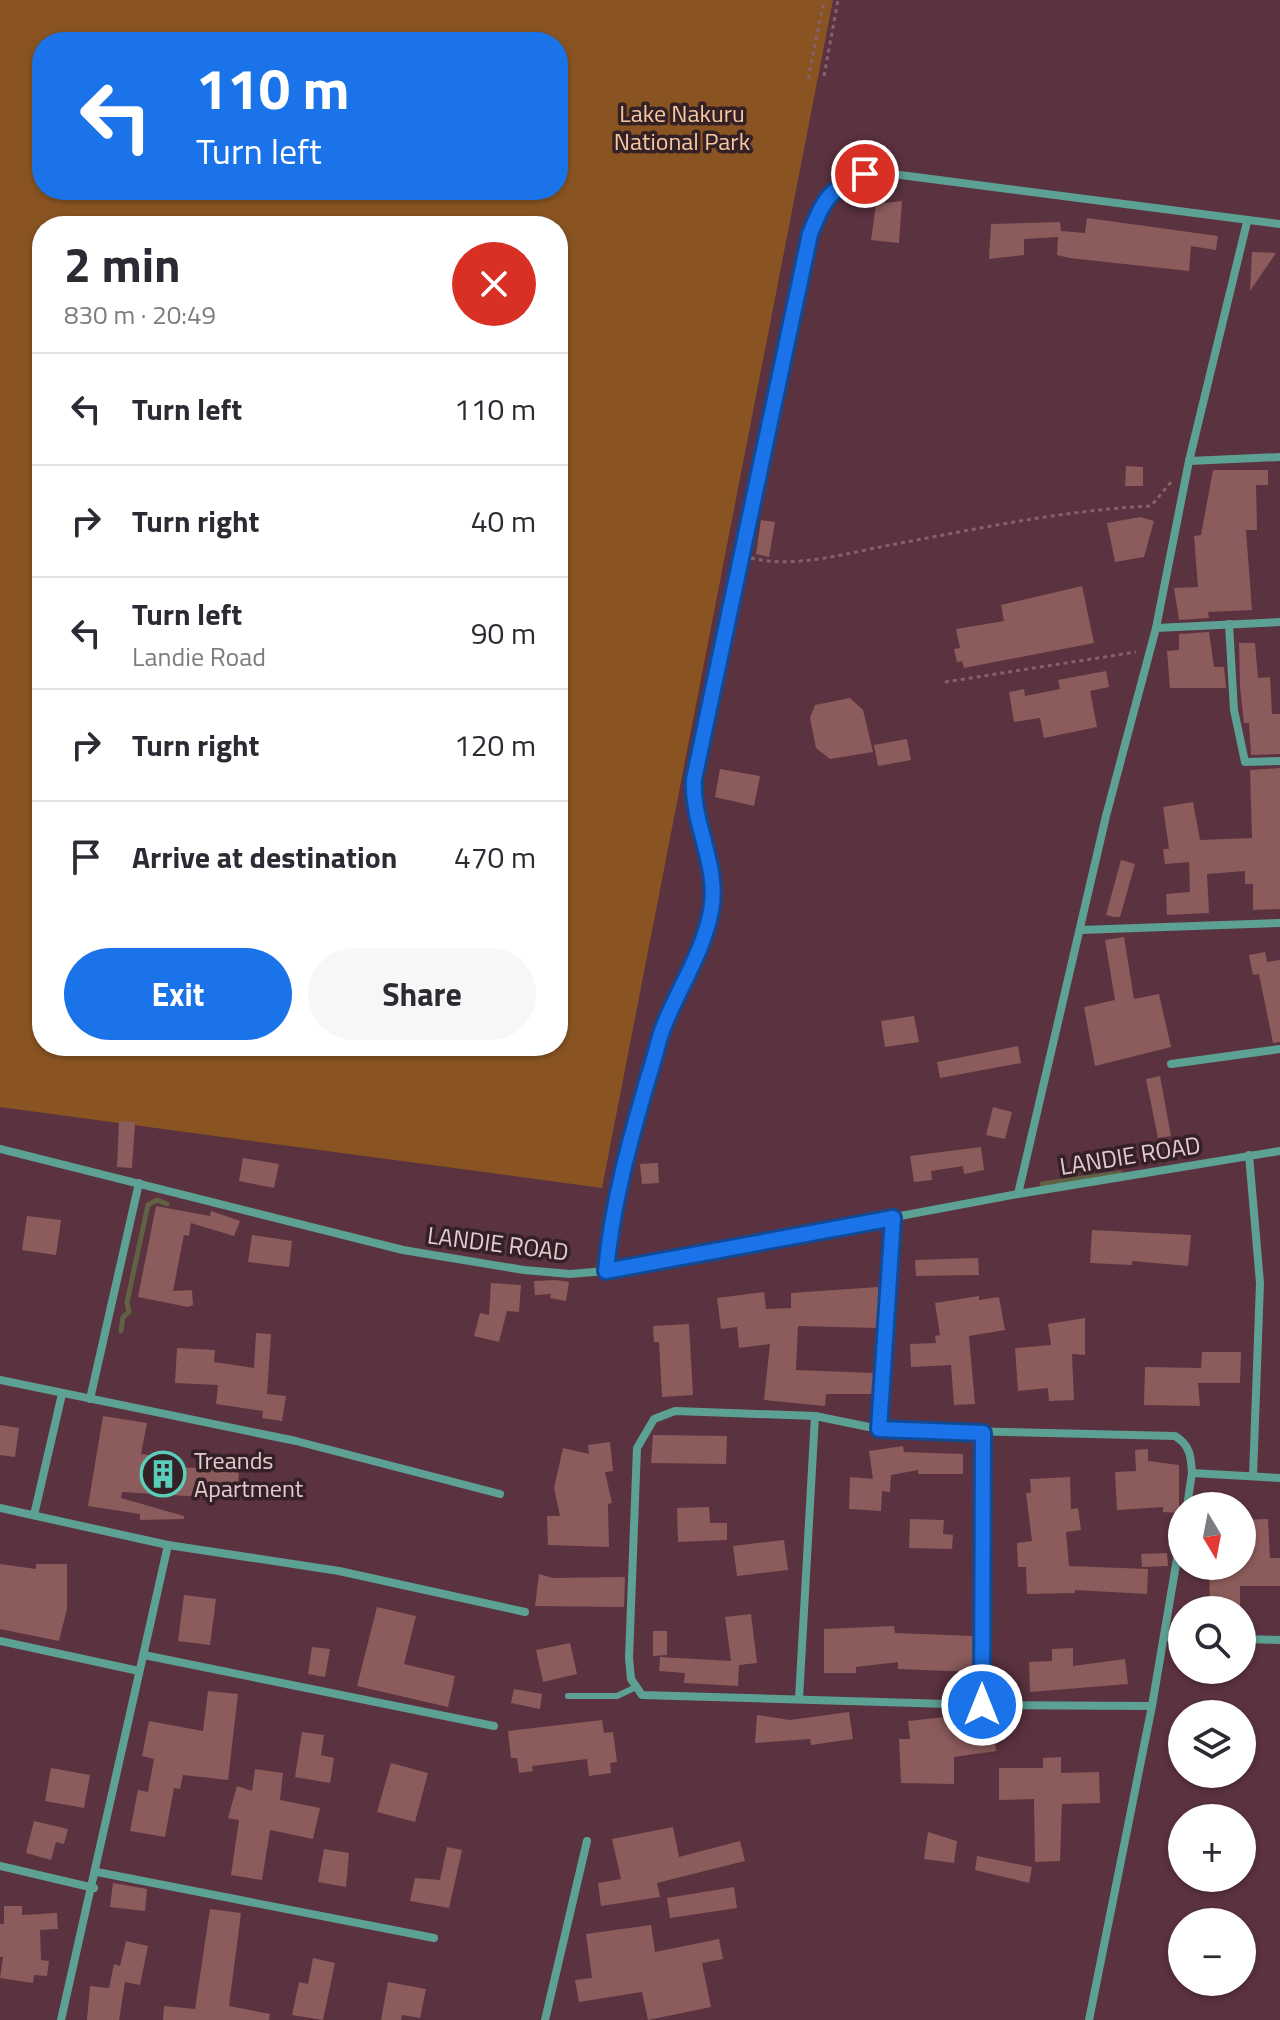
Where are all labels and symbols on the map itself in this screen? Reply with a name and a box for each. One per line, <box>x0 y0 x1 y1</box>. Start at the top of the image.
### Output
park label: Lake Nakuru National Park <box>614 95 751 159</box>
pin <box>831 140 899 208</box>
street label: LANDIE ROAD <box>1057 1126 1203 1184</box>
street label: LANDIE ROAD <box>425 1216 571 1270</box>
place label: Treands Apartment <box>194 1442 304 1506</box>
building icon: Treands Apartment <box>139 1450 187 1498</box>
north arrow <box>1168 1492 1256 1580</box>
position arrow <box>940 1663 1024 1747</box>

